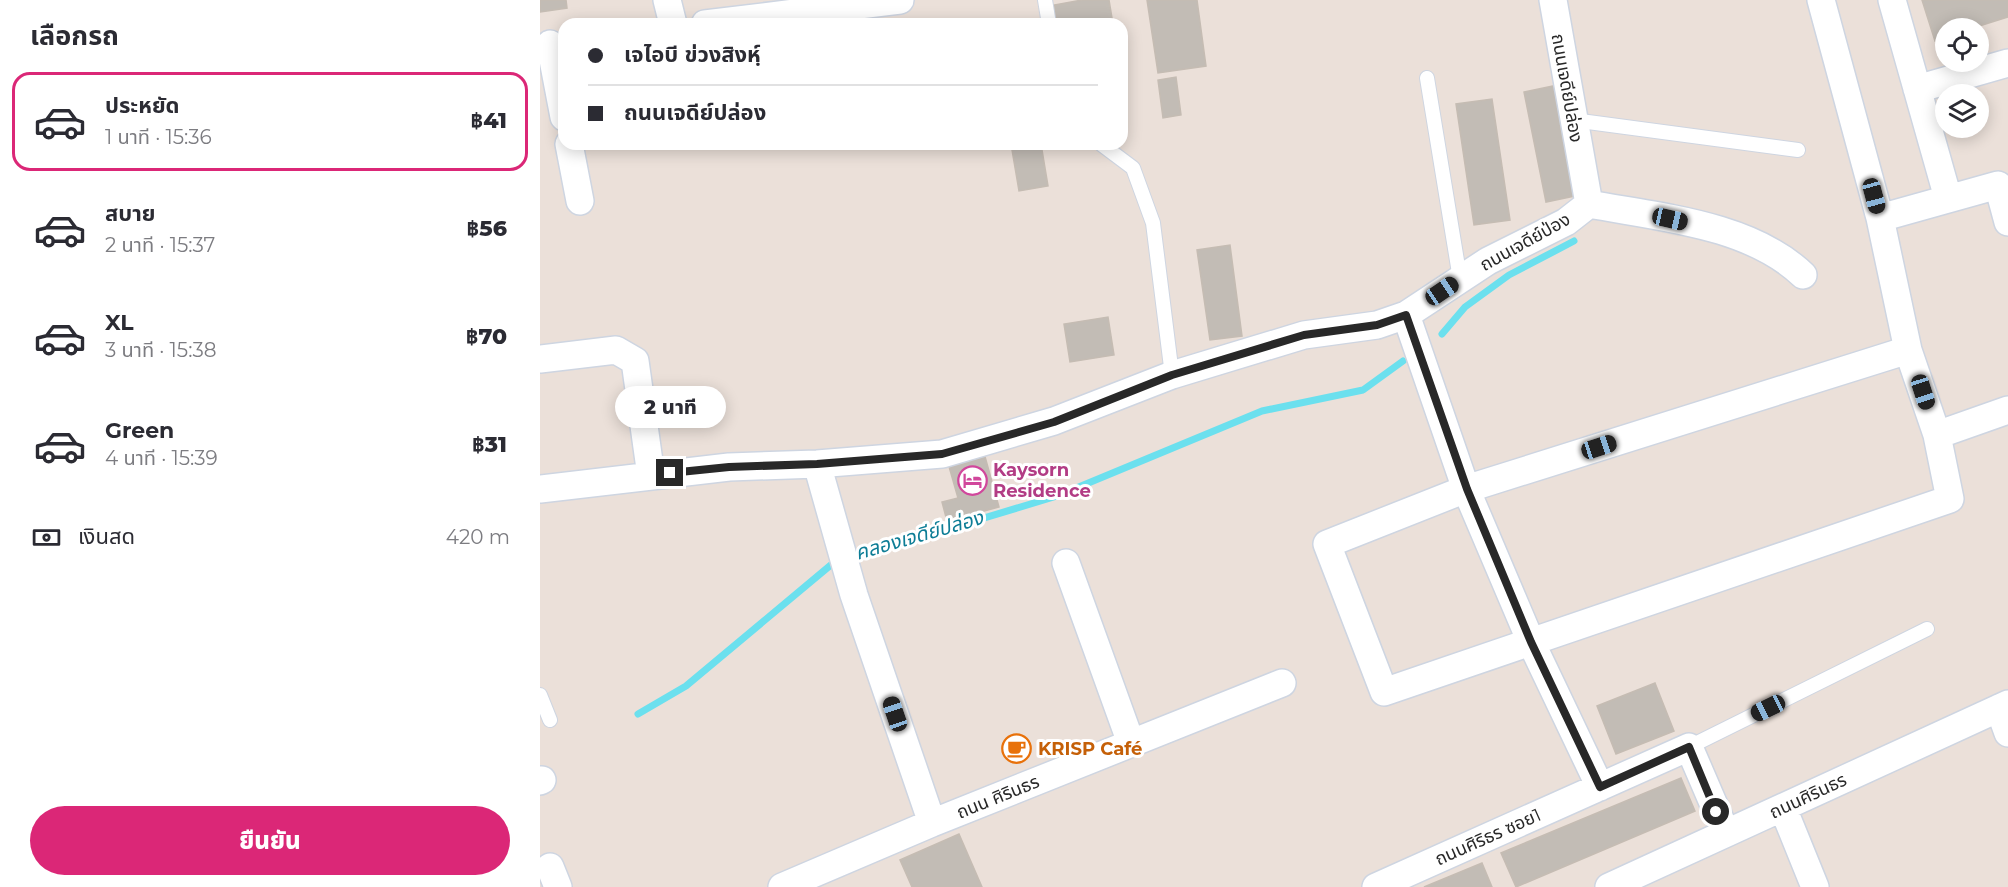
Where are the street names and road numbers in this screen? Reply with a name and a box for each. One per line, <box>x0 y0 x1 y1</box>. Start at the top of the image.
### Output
street label: ถนนเจดีย์ปล่อง <box>1547 32 1587 144</box>
street label: ถนนเจดีย์ป่อง <box>1476 208 1574 276</box>
street label: ถนนศิรินธร <box>1766 768 1850 823</box>
street label: ถนน ศิรินธร <box>953 770 1043 824</box>
street label: ถนนศิริธร ซอย1 <box>1432 804 1544 870</box>

